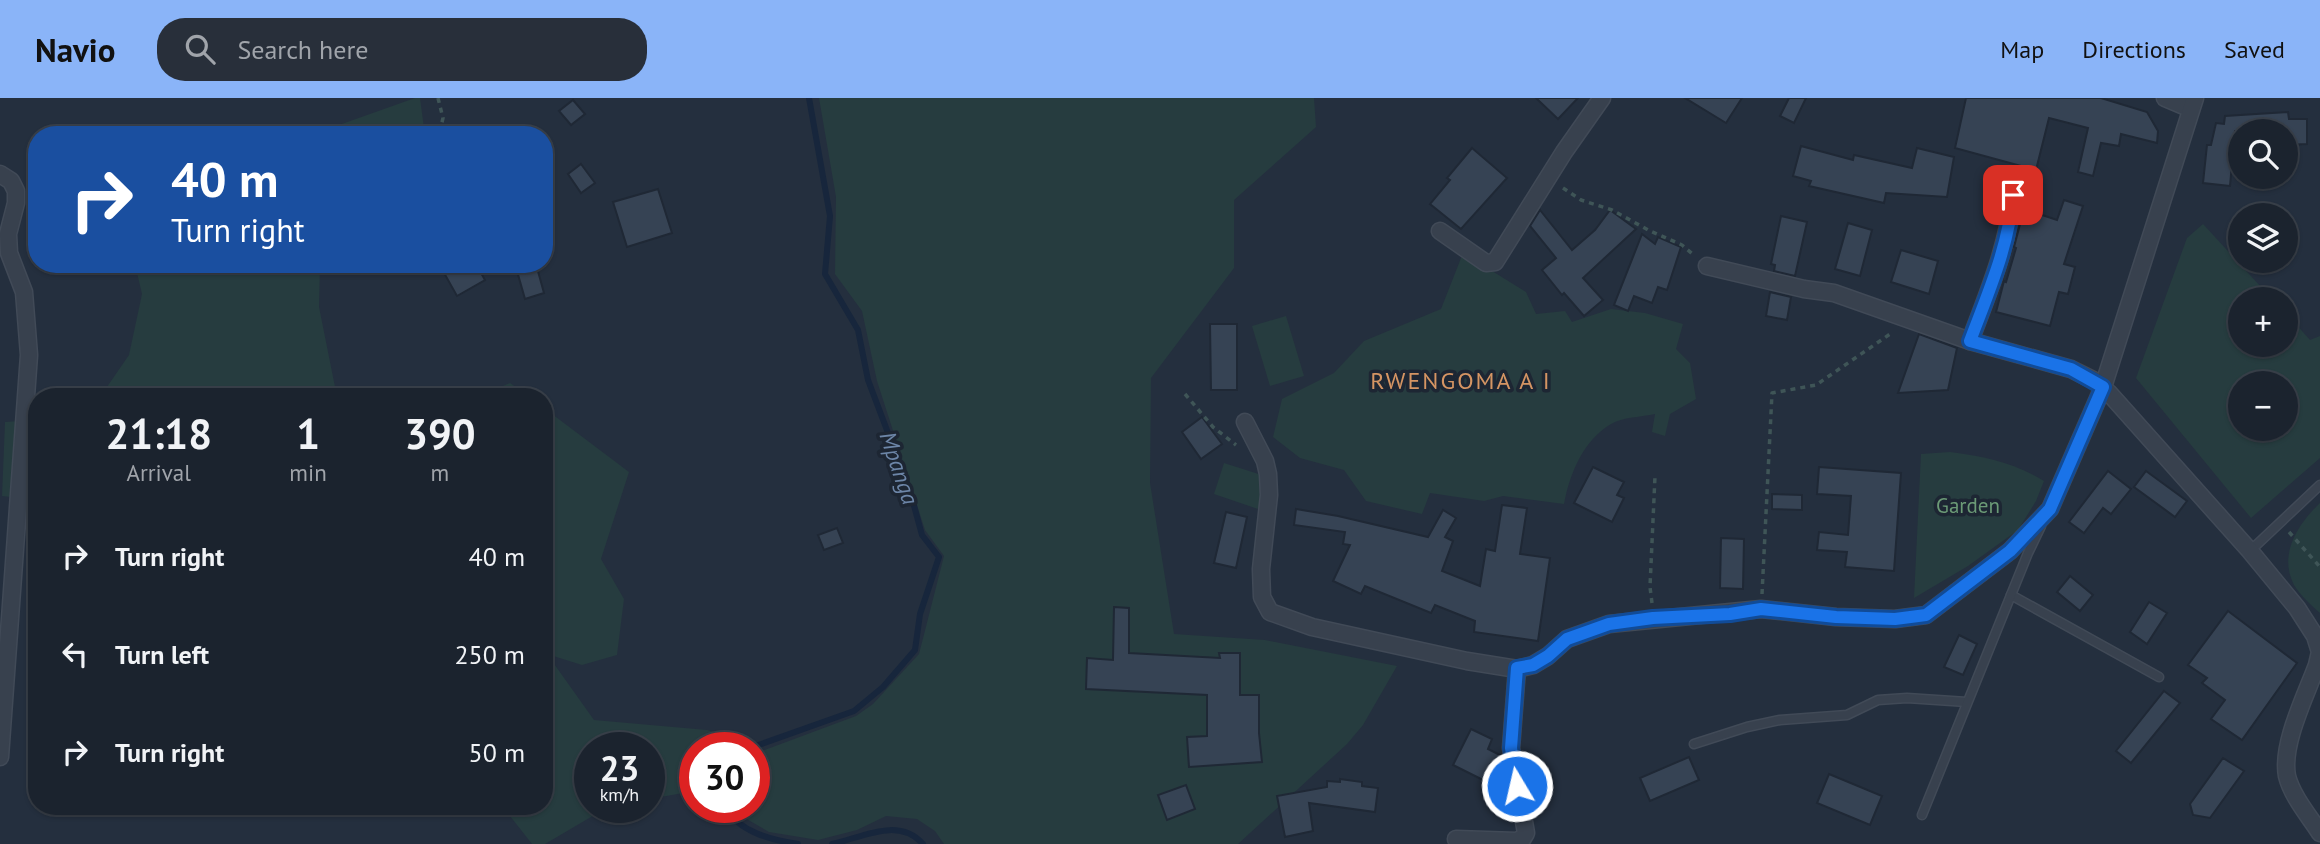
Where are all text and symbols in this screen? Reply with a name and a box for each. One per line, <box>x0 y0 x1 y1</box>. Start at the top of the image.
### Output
search box <box>157 18 647 81</box>
text: Navio <box>35 28 115 71</box>
icon: search <box>181 30 219 68</box>
text: Search here <box>237 33 369 66</box>
text: Map <box>2000 34 2044 65</box>
text: Directions <box>2082 34 2186 65</box>
text: Saved <box>2224 34 2285 65</box>
map controls <box>2228 119 2298 441</box>
button: search <box>2228 119 2298 189</box>
text: 40 m <box>171 147 278 211</box>
icon: right <box>56 154 147 245</box>
pin <box>1983 165 2043 225</box>
icon: arrive <box>1994 176 2032 214</box>
button: layers <box>2228 203 2298 273</box>
text: Turn right <box>171 209 305 251</box>
button: + <box>2228 287 2298 357</box>
district label: RWENGOMA A I <box>1370 365 1552 396</box>
button: − <box>2228 371 2298 441</box>
text: 21:18 <box>105 406 212 461</box>
text: 1 <box>296 406 320 461</box>
text: 390 <box>404 406 476 461</box>
water label: Mpanga <box>874 428 925 508</box>
text: Arrival <box>126 458 191 487</box>
text: min <box>289 458 327 487</box>
text: m <box>431 458 449 487</box>
park label: Garden <box>1936 492 2000 519</box>
icon: right <box>56 537 94 575</box>
text: Turn right <box>115 540 224 573</box>
text: 40 m <box>469 540 525 573</box>
icon: left <box>56 635 94 673</box>
text: Turn left <box>115 638 209 671</box>
text: 250 m <box>454 638 525 671</box>
speed limit sign: 30 <box>679 732 770 823</box>
icon: right <box>56 733 94 771</box>
text: Turn right <box>115 736 224 769</box>
text: 50 m <box>469 736 525 769</box>
text: 23 <box>600 745 639 791</box>
position arrow <box>1480 749 1554 823</box>
text: km/h <box>600 783 639 806</box>

